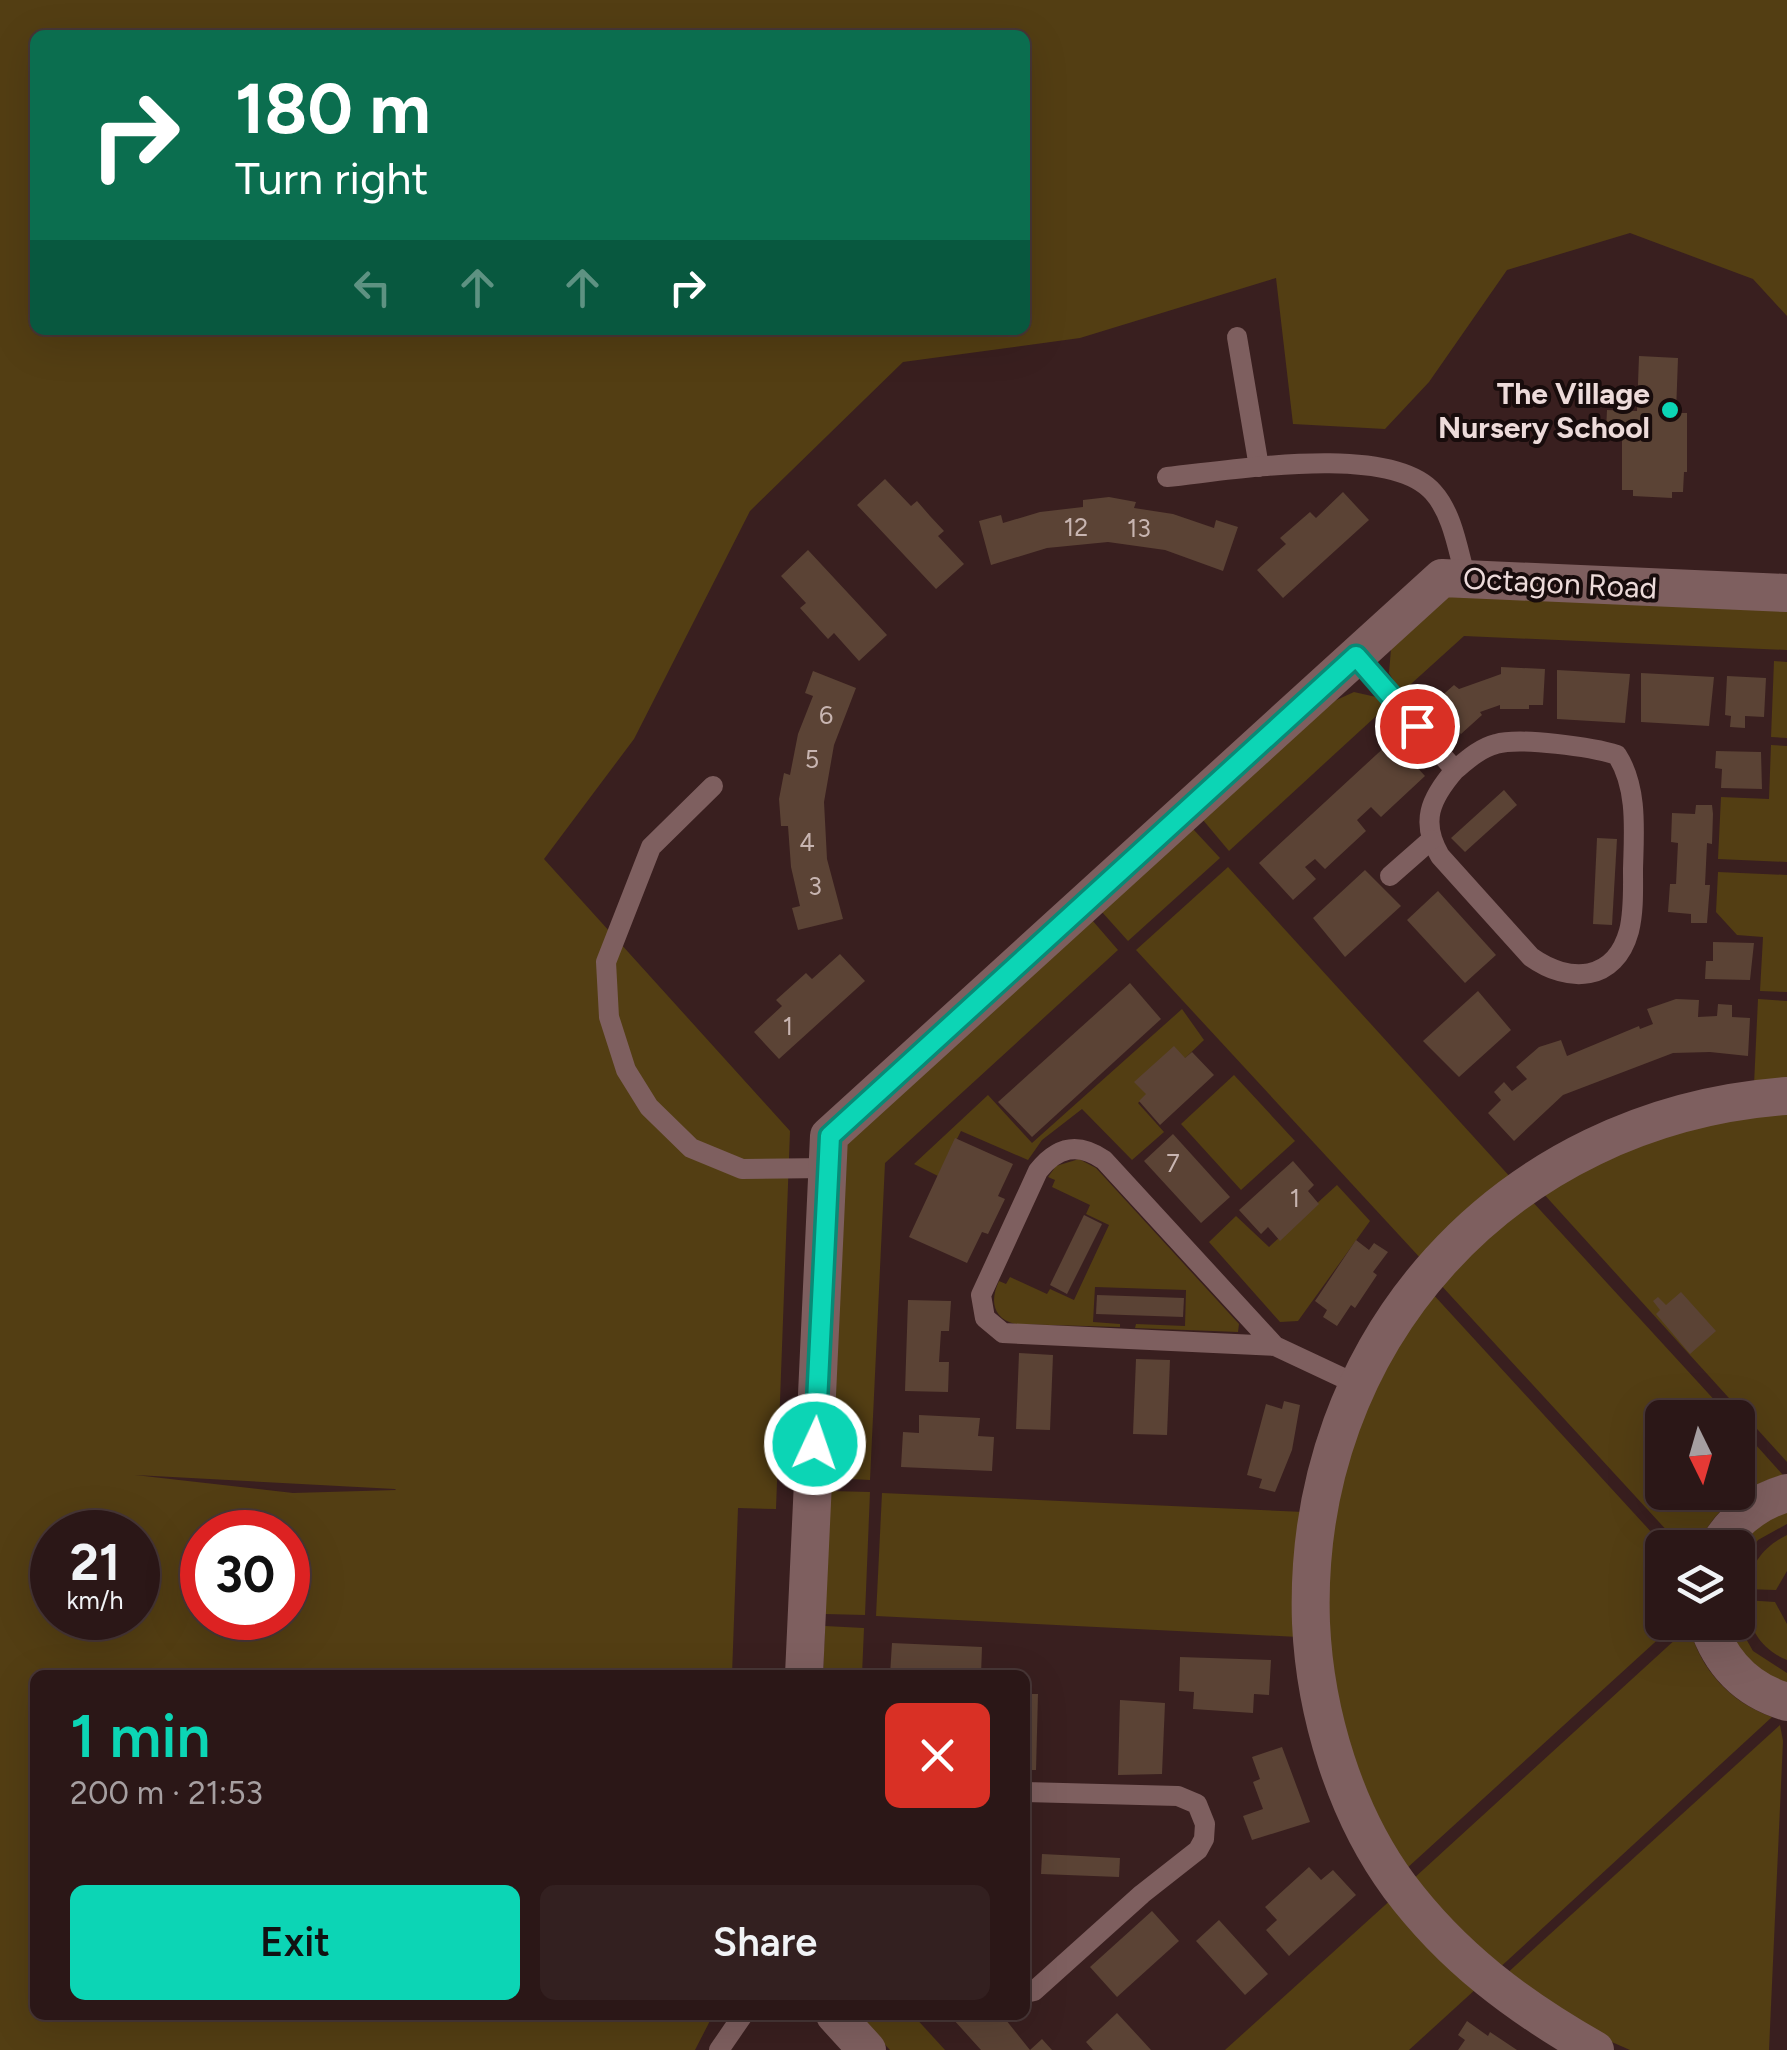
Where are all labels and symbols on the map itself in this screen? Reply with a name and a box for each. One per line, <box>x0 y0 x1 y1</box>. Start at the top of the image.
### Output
place label: The Village Nursery School <box>1438 375 1650 446</box>
marker: The Village Nursery School <box>1659 399 1681 421</box>
house number: 12 <box>1064 512 1088 542</box>
house number: 13 <box>1127 513 1151 543</box>
street label: Octagon Road <box>1462 559 1658 607</box>
pin <box>1375 684 1460 769</box>
house number: 6 <box>819 700 833 730</box>
house number: 5 <box>805 744 819 774</box>
house number: 4 <box>799 827 815 857</box>
house number: 3 <box>808 871 822 901</box>
house number: 1 <box>783 1011 793 1041</box>
house number: 7 <box>1166 1148 1180 1178</box>
house number: 1 <box>1290 1183 1300 1213</box>
position arrow <box>763 1392 867 1496</box>
north arrow <box>1645 1400 1755 1510</box>
speed limit sign: 30 <box>180 1510 310 1640</box>

